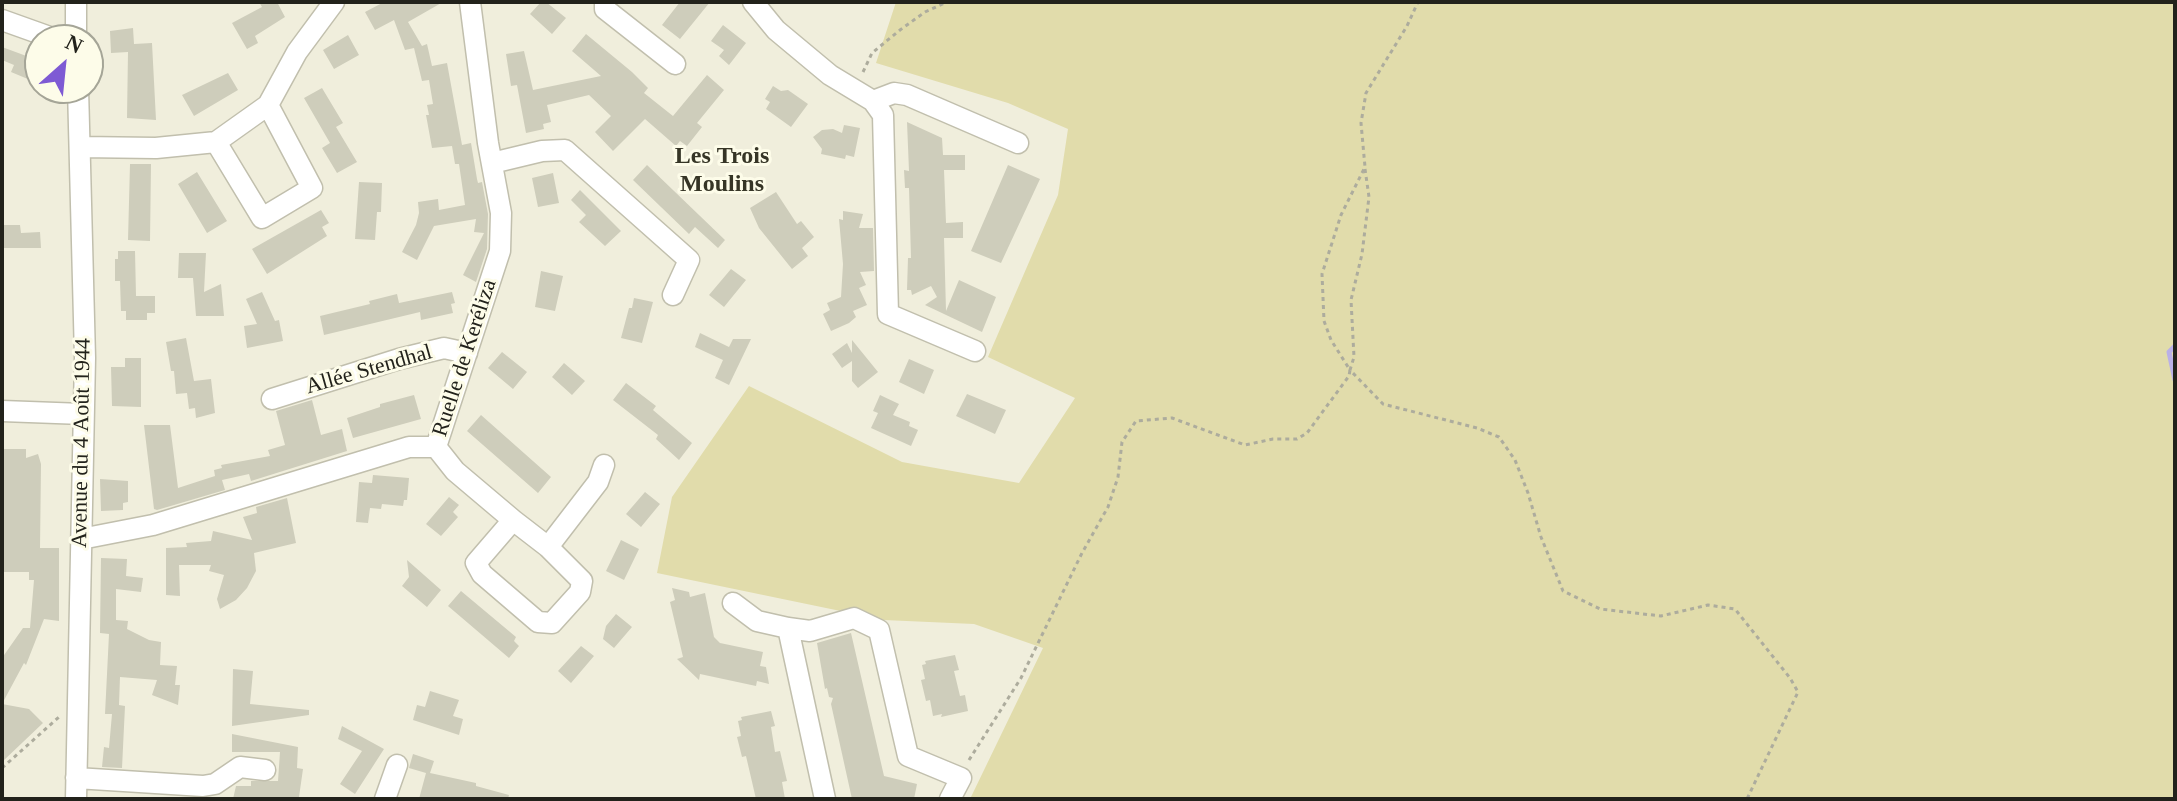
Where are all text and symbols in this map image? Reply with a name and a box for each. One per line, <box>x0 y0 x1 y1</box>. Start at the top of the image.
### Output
north arrow <box>24 24 104 104</box>
text: N <box>61 29 87 59</box>
district label: Les Trois Moulins <box>675 143 769 199</box>
street label: Ruelle de Keréliza <box>427 276 503 440</box>
street label: Avenue du 4 Août 1944 <box>67 338 97 548</box>
street label: Allée Stendhal <box>303 339 435 401</box>

